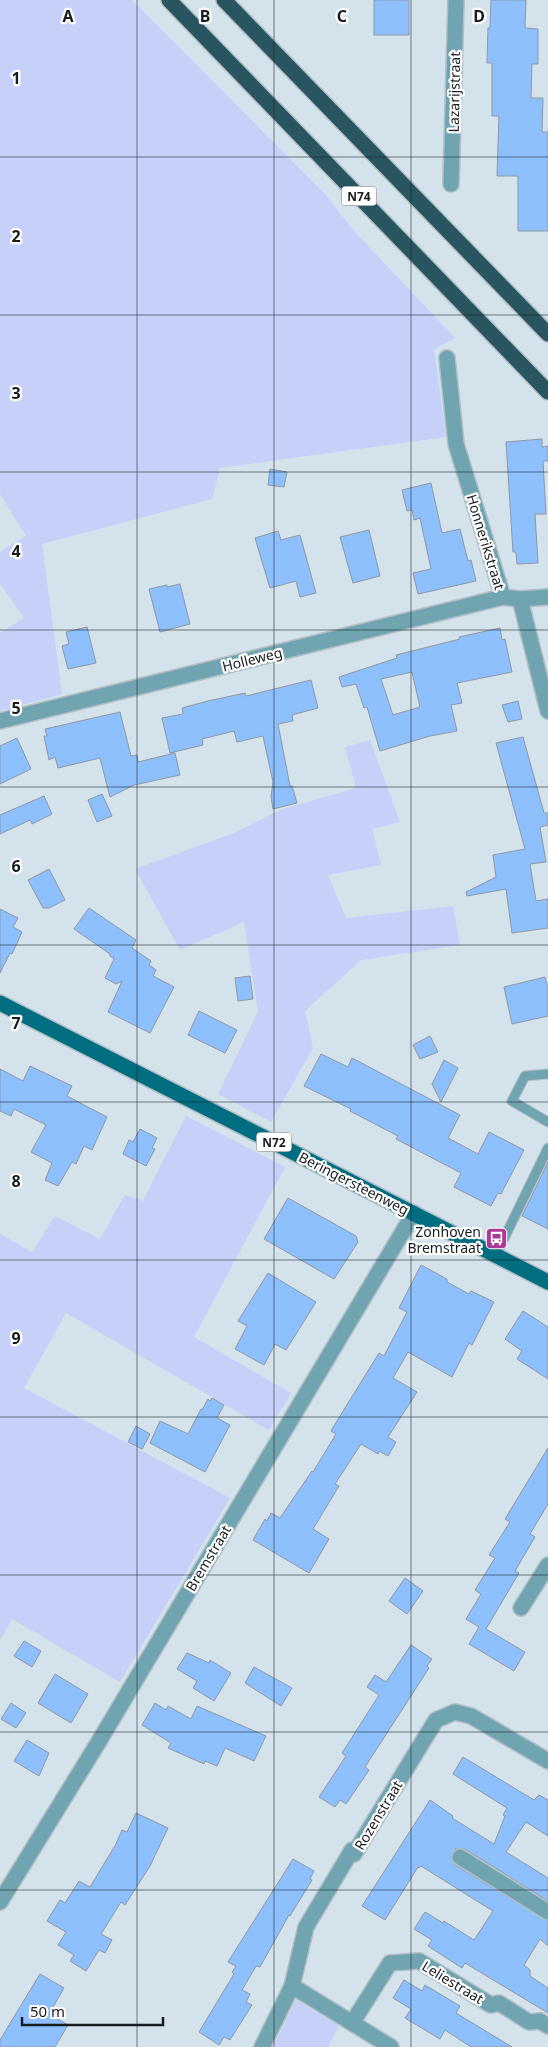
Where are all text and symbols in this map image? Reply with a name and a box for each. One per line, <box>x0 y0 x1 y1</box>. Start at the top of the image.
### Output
text: A <box>62 5 74 27</box>
text: B <box>200 5 210 27</box>
text: C <box>337 5 347 27</box>
text: D <box>473 5 485 27</box>
street label: Lazarijstraat <box>444 52 464 132</box>
text: 1 <box>11 67 21 89</box>
road number: N74 <box>342 187 376 206</box>
text: 2 <box>11 225 21 247</box>
text: 3 <box>11 382 21 404</box>
street label: Honnerikstraat <box>462 492 510 592</box>
text: 4 <box>11 540 21 562</box>
street label: Holleweg <box>220 642 284 676</box>
text: 5 <box>11 697 21 719</box>
text: 6 <box>11 855 21 877</box>
text: 7 <box>11 1012 21 1034</box>
road number: N72 <box>256 1132 292 1152</box>
street label: Beringersteenweg <box>296 1147 412 1219</box>
text: 8 <box>11 1170 21 1192</box>
place label: Zonhoven Bremstraat <box>407 1222 481 1257</box>
bus stop icon: Zonhoven Bremstraat <box>485 1227 509 1251</box>
text: 9 <box>11 1327 21 1349</box>
street label: Bremstraat <box>181 1522 235 1594</box>
street label: Rozenstraat <box>350 1777 406 1853</box>
street label: Leliestraat <box>419 1956 487 2008</box>
scale bar <box>22 1994 164 2026</box>
text: 50 m <box>30 2001 65 2021</box>

